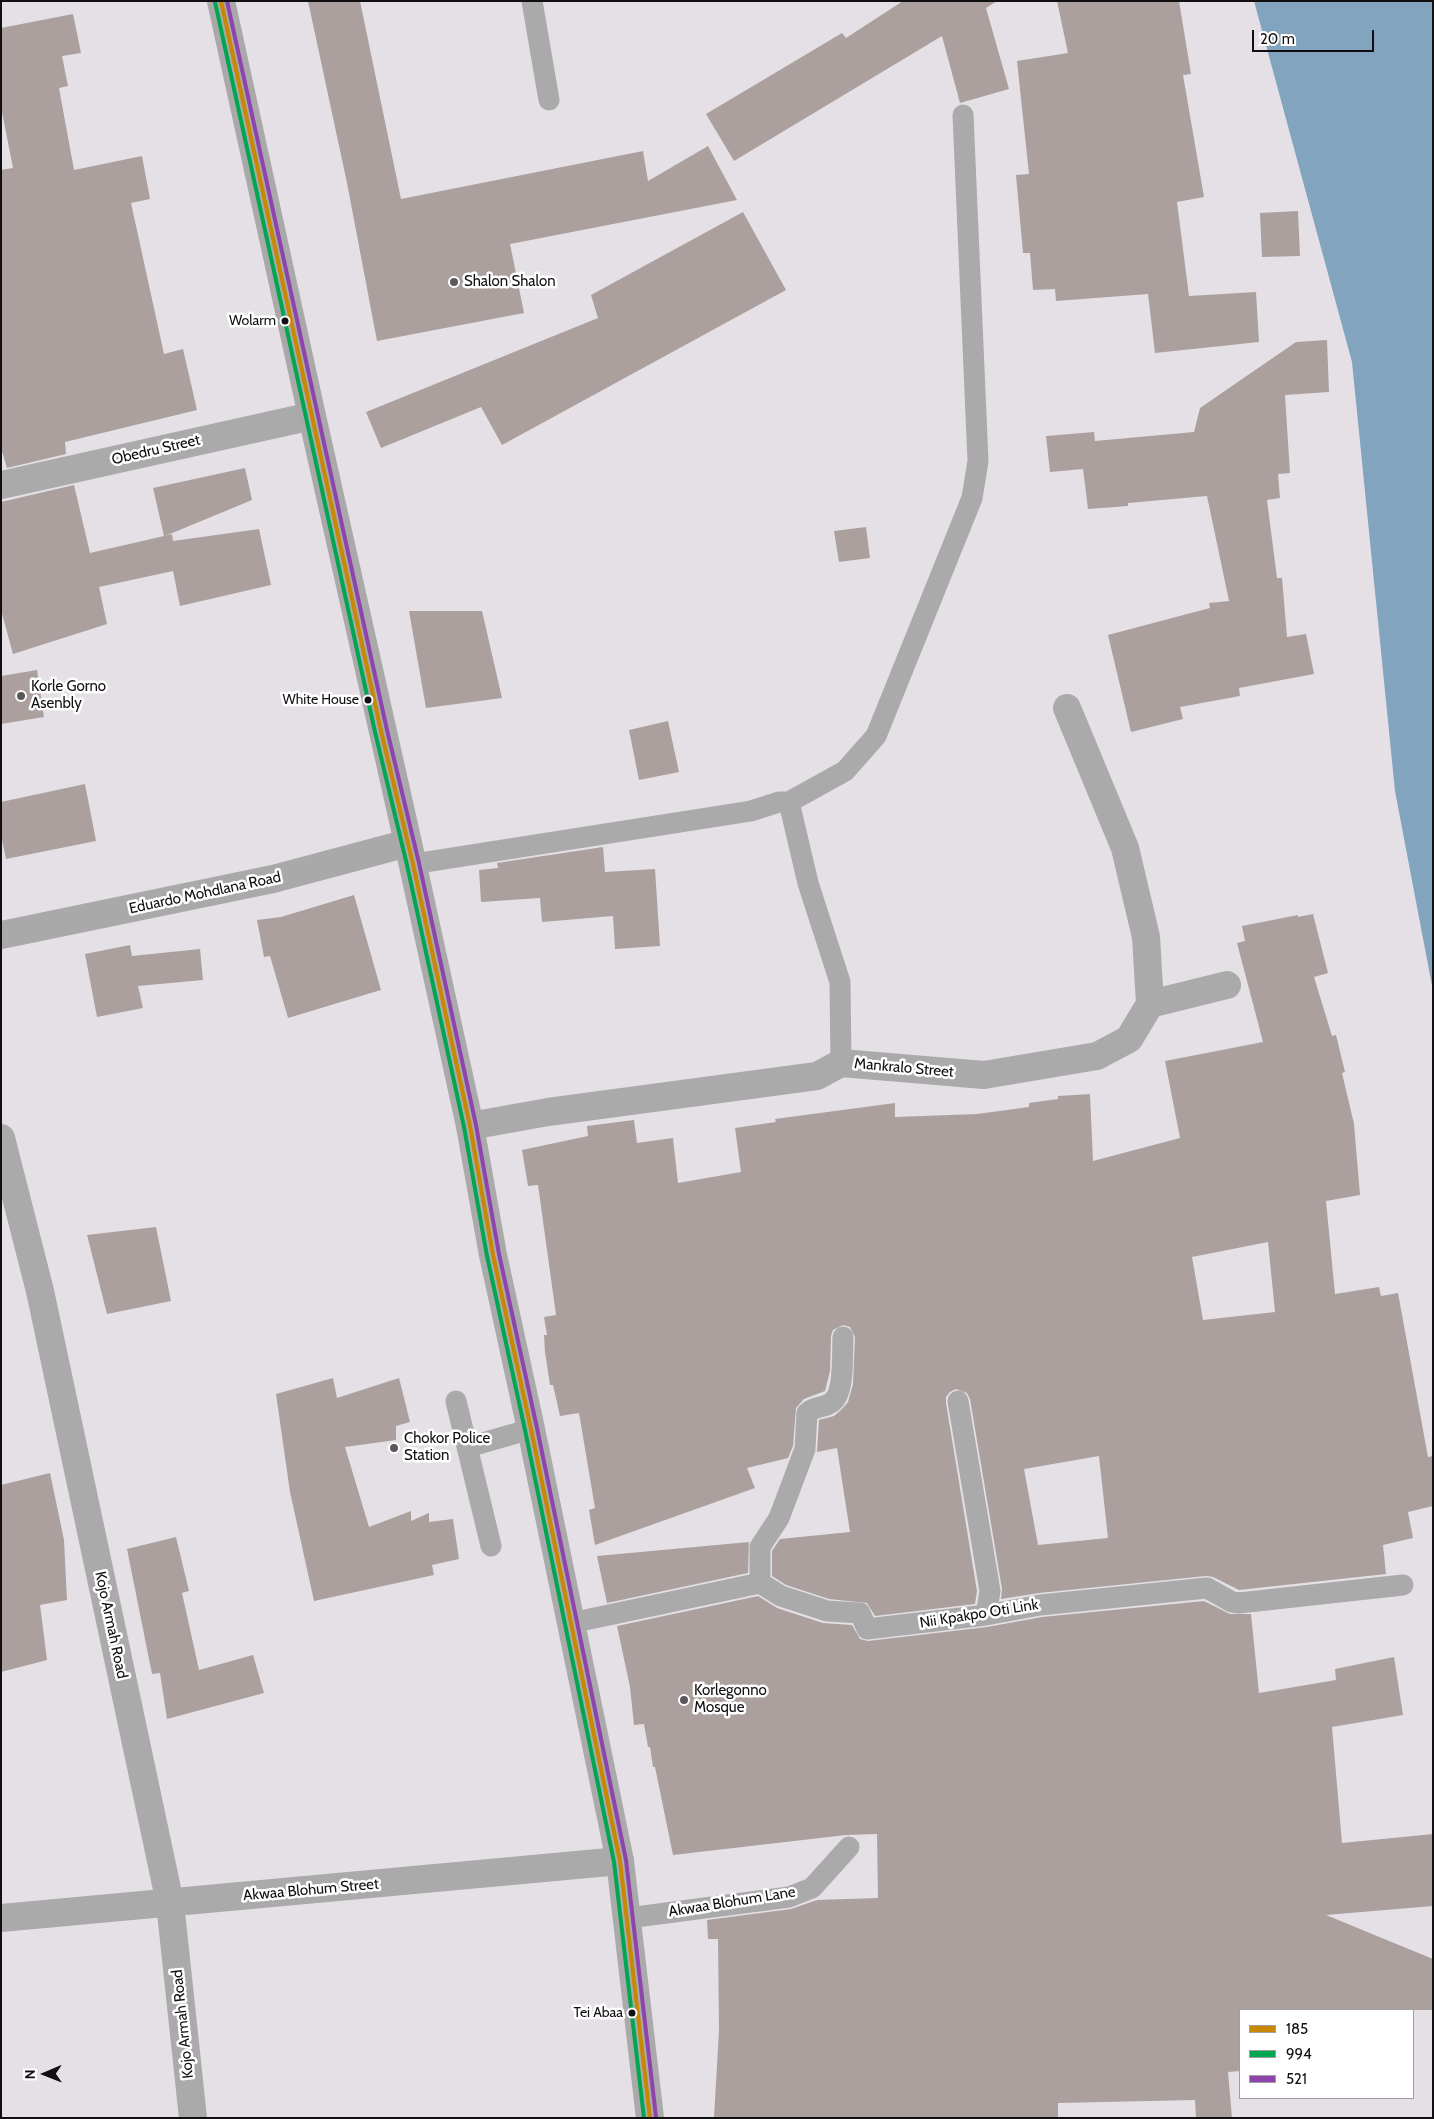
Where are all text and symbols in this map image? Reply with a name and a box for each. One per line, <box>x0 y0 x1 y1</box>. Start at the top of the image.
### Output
scale bar <box>1254 20 1376 52</box>
text: 20 m <box>1260 30 1295 48</box>
place label: Shalon Shalon <box>464 273 556 291</box>
marker: Shalon Shalon <box>448 276 460 288</box>
place label: Wolarm <box>229 313 276 329</box>
marker: Wolarm <box>280 316 290 326</box>
street label: Obedru Street <box>110 431 202 469</box>
place label: Korle Gorno Asenbly <box>31 678 106 713</box>
marker: Korle Gorno Asenbly <box>15 690 27 702</box>
place label: White House <box>283 692 359 708</box>
marker: White House <box>363 695 373 705</box>
street label: Eduardo Mohdlana Road <box>127 868 283 918</box>
street label: Mankralo Street <box>853 1055 955 1081</box>
place label: Chokor Police Station <box>404 1430 490 1465</box>
marker: Chokor Police Station <box>388 1442 400 1454</box>
street label: Kojo Armah Road <box>91 1570 131 1680</box>
street label: Nii Kpakpo Oti Link <box>918 1596 1040 1632</box>
place label: Korlegonno Mosque <box>694 1682 767 1717</box>
marker: Korlegonno Mosque <box>678 1694 690 1706</box>
street label: Akwaa Blohum Street <box>242 1875 380 1905</box>
street label: Akwaa Blohum Lane <box>667 1883 797 1921</box>
street label: Kojo Armah Road <box>168 1969 198 2079</box>
place label: Tei Abaa <box>574 2005 623 2021</box>
marker: Tei Abaa <box>627 2008 637 2018</box>
legend <box>1239 2009 1414 2099</box>
text: 185 <box>1286 2020 1308 2038</box>
text: 994 <box>1286 2045 1312 2063</box>
north arrow <box>20 2049 70 2099</box>
text: N <box>21 2069 39 2079</box>
text: 521 <box>1286 2070 1307 2088</box>

